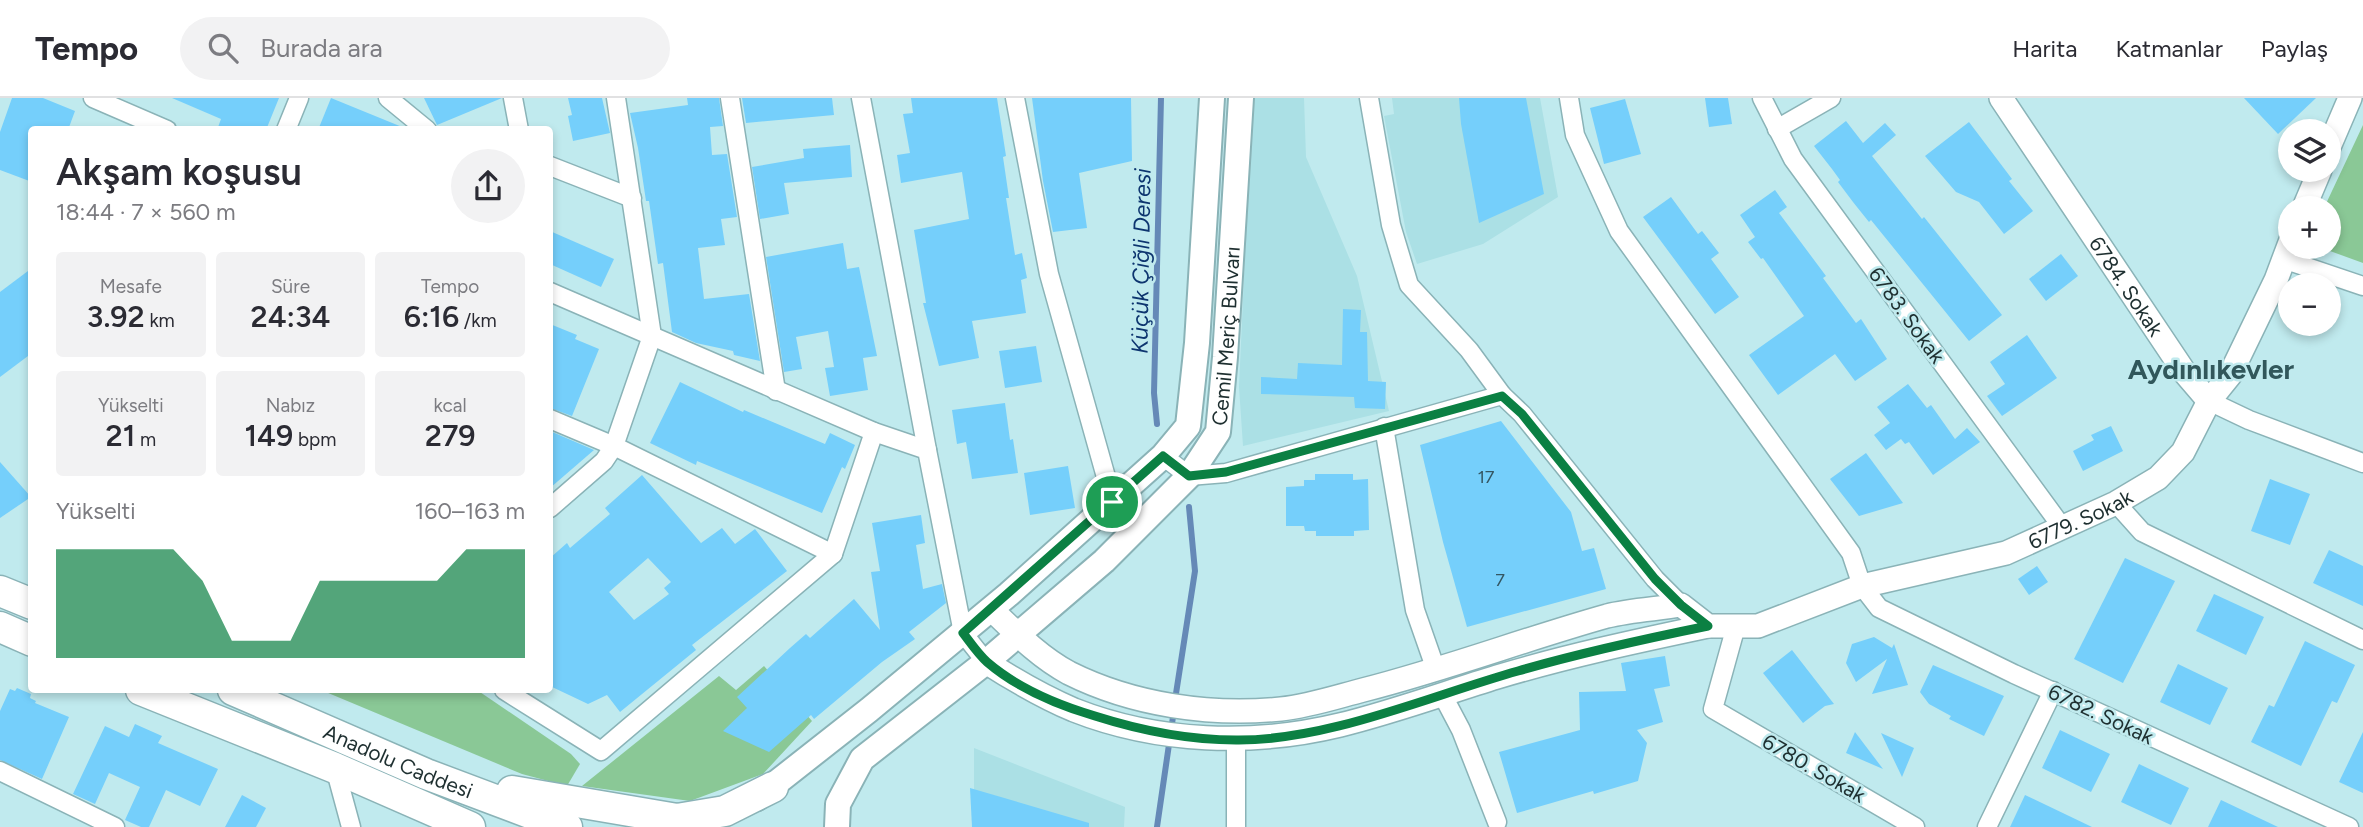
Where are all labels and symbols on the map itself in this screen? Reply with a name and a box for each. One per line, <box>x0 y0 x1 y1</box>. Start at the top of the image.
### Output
water label: Küçük Çiğli Deresi <box>1125 167 1157 354</box>
street label: 6784. Sokak <box>2084 231 2169 341</box>
street label: Cemil Meriç Bulvarı <box>1206 246 1244 427</box>
street label: 6783. Sokak <box>1864 262 1951 369</box>
district label: Aydınlıkevler <box>2128 352 2295 386</box>
house number: 17 <box>1477 466 1495 488</box>
pin <box>1082 472 1142 532</box>
street label: 6779. Sokak <box>2024 483 2137 554</box>
house number: 7 <box>1495 569 1505 591</box>
street label: 6782. Sokak <box>2044 679 2158 750</box>
street label: Anadolu Caddesi <box>320 719 476 803</box>
street label: 6780. Sokak <box>1758 728 1871 808</box>

